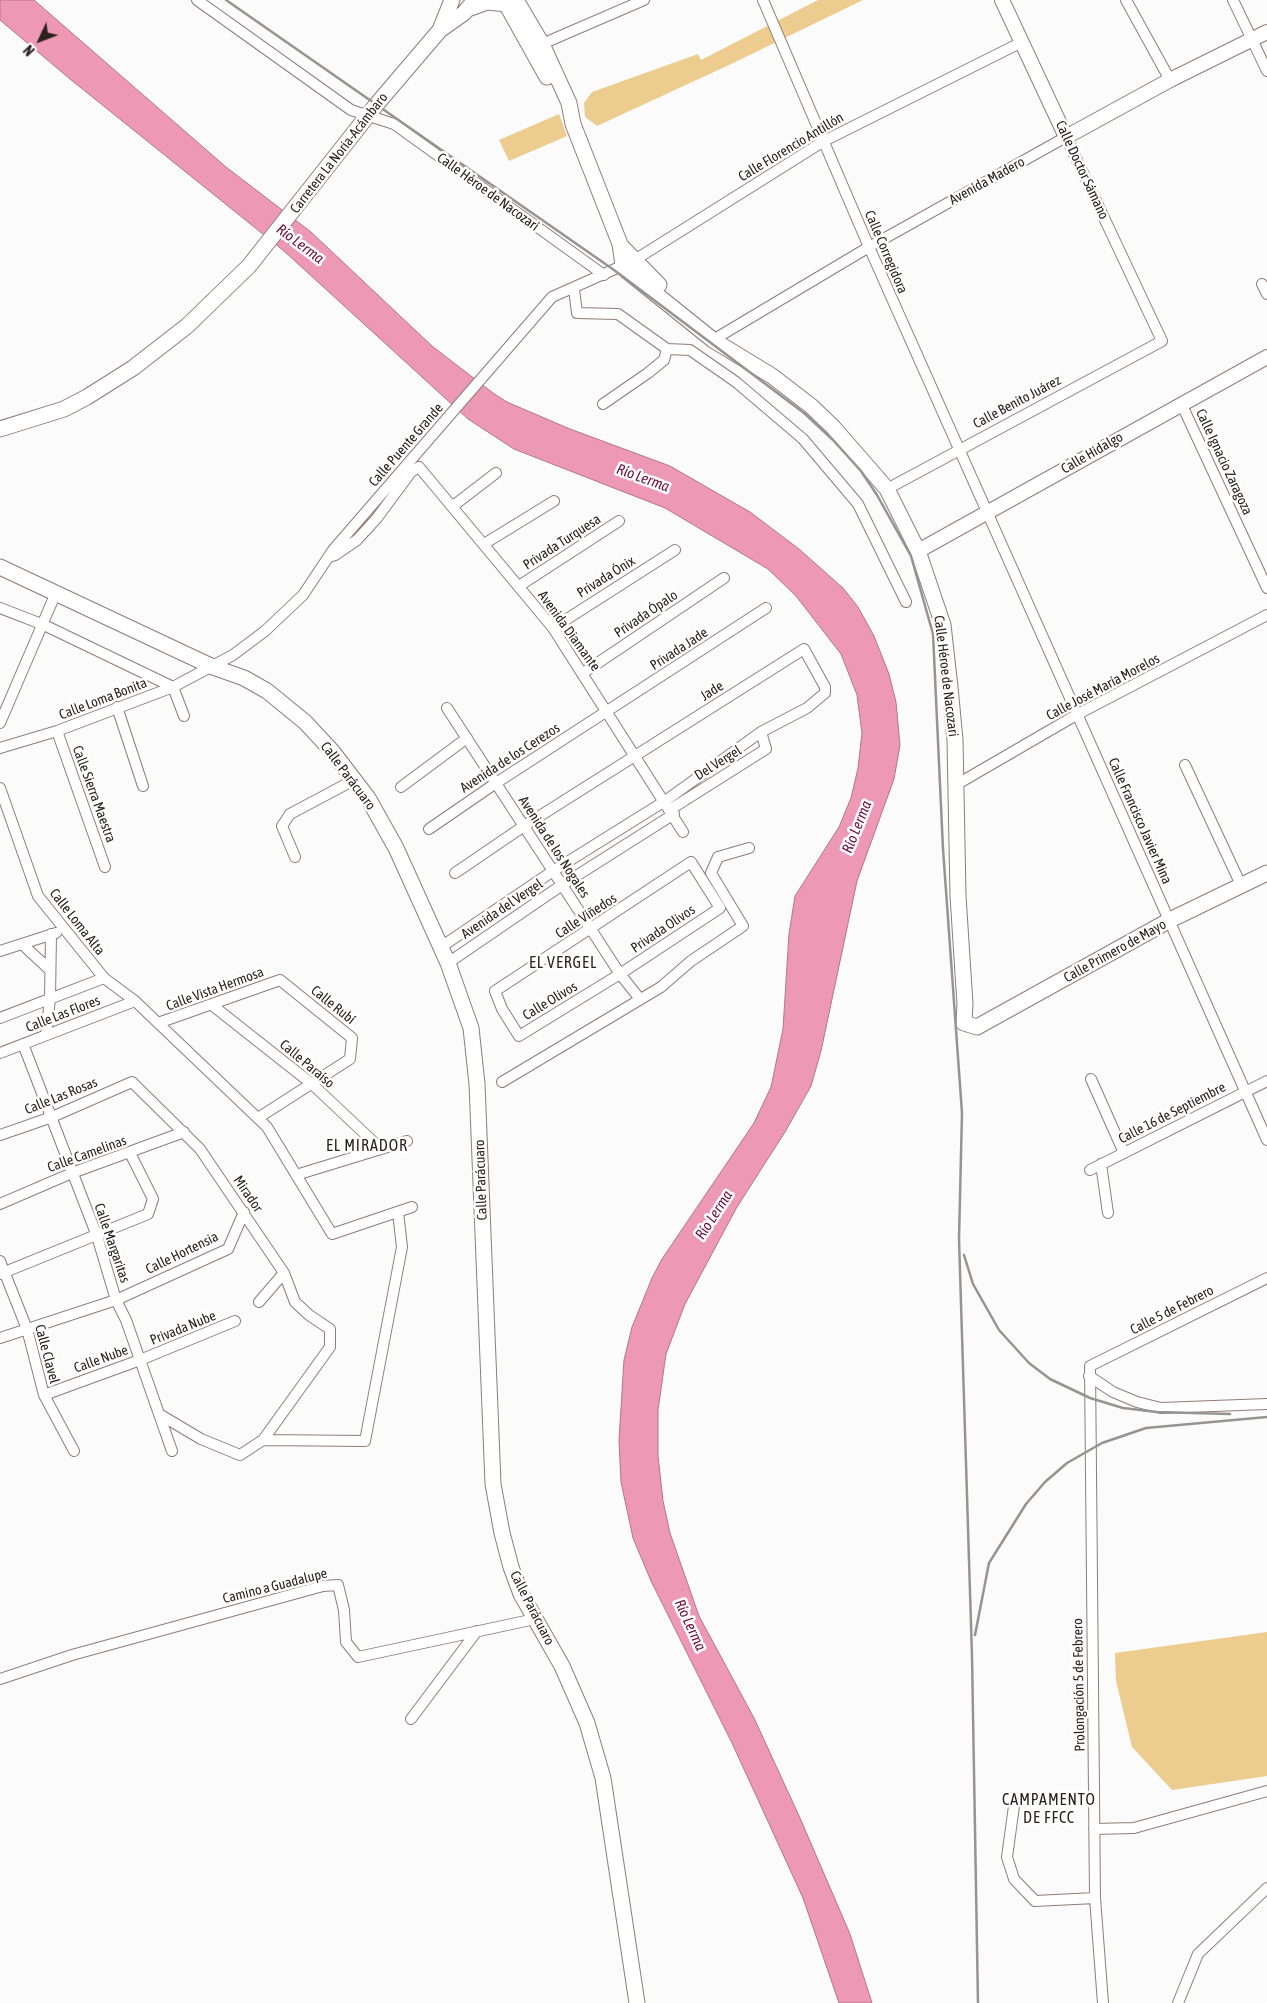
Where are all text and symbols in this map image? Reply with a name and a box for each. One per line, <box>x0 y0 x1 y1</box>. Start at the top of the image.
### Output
north arrow <box>15 15 65 65</box>
text: N <box>20 42 38 59</box>
street label: Carretera La Noria-Acámbaro <box>287 89 391 217</box>
street label: Calle Florencio Antillón <box>735 109 847 185</box>
street label: Calle Doctor Sámano <box>1052 118 1112 222</box>
street label: Calle Héroe de Nacozari <box>434 149 542 235</box>
street label: Avenida Madero <box>946 153 1028 209</box>
street label: Calle Corregidora <box>861 208 911 296</box>
water label: Río Lerma <box>273 220 327 268</box>
street label: Calle Benito Juárez <box>970 372 1064 432</box>
street label: Calle Puente Grande <box>365 400 447 490</box>
street label: Calle Ignacio Zaragoza <box>1192 406 1256 518</box>
street label: Calle Hidalgo <box>1058 429 1126 477</box>
water label: Río Lerma <box>614 460 672 496</box>
street label: Privada Turquesa <box>520 511 604 573</box>
street label: Privada Ónix <box>574 553 638 601</box>
street label: Privada Ópalo <box>611 587 681 641</box>
street label: Avenida Diamante <box>534 588 604 674</box>
street label: Calle Héroe de Nacozari <box>930 614 962 738</box>
street label: Privada Jade <box>647 624 711 674</box>
street label: Calle José María Morelos <box>1043 650 1163 724</box>
street label: Calle Loma Bonita <box>57 675 149 723</box>
street label: Jade <box>697 677 727 705</box>
street label: Avenida de los Cerezos <box>457 720 563 796</box>
street label: Calle Parácuaro <box>317 739 379 813</box>
street label: Del Vergel <box>691 742 745 784</box>
street label: Calle Sierra Maestra <box>69 743 119 845</box>
street label: Calle Francisco Javier Mina <box>1105 755 1175 887</box>
street label: Avenida de los Nogales <box>515 793 593 901</box>
water label: Río Lerma <box>838 798 876 856</box>
street label: Avenida del Vergel <box>458 876 546 942</box>
street label: Calle Loma Alta <box>46 885 108 959</box>
street label: Calle Viñedos <box>552 890 620 942</box>
street label: Privada Olivos <box>628 901 698 957</box>
street label: Calle Primero de Mayo <box>1061 916 1169 986</box>
district label: EL VERGEL <box>528 953 598 973</box>
street label: Calle Vista Hermosa <box>164 964 266 1014</box>
street label: Calle Olivos <box>520 978 580 1024</box>
street label: Calle Rubí <box>308 982 358 1028</box>
street label: Calle Las Flores <box>23 992 103 1036</box>
street label: Calle Paraíso <box>276 1036 338 1092</box>
street label: Calle Las Rosas <box>22 1074 100 1118</box>
street label: Calle 16 de Septiembre <box>1116 1079 1228 1147</box>
street label: Calle Camelinas <box>45 1132 129 1176</box>
district label: EL MIRADOR <box>325 1136 409 1156</box>
street label: Calle Parácuaro <box>471 1139 491 1221</box>
street label: Mirador <box>230 1173 266 1215</box>
water label: Río Lerma <box>692 1187 736 1243</box>
street label: Calle Margaritas <box>91 1201 133 1285</box>
street label: Calle Hortensia <box>143 1228 221 1278</box>
street label: Calle 5 de Febrero <box>1128 1282 1216 1338</box>
street label: Privada Nube <box>148 1307 218 1349</box>
street label: Calle Clavel <box>31 1323 63 1385</box>
street label: Calle Nube <box>72 1341 130 1377</box>
street label: Camino a Guadalupe <box>221 1565 329 1607</box>
street label: Calle Parácuaro <box>506 1568 558 1648</box>
water label: Río Lerma <box>670 1596 710 1654</box>
street label: Prolongación 5 de Febrero <box>1069 1618 1089 1752</box>
district label: CAMPAMENTO DE FFCC <box>1001 1790 1097 1828</box>

